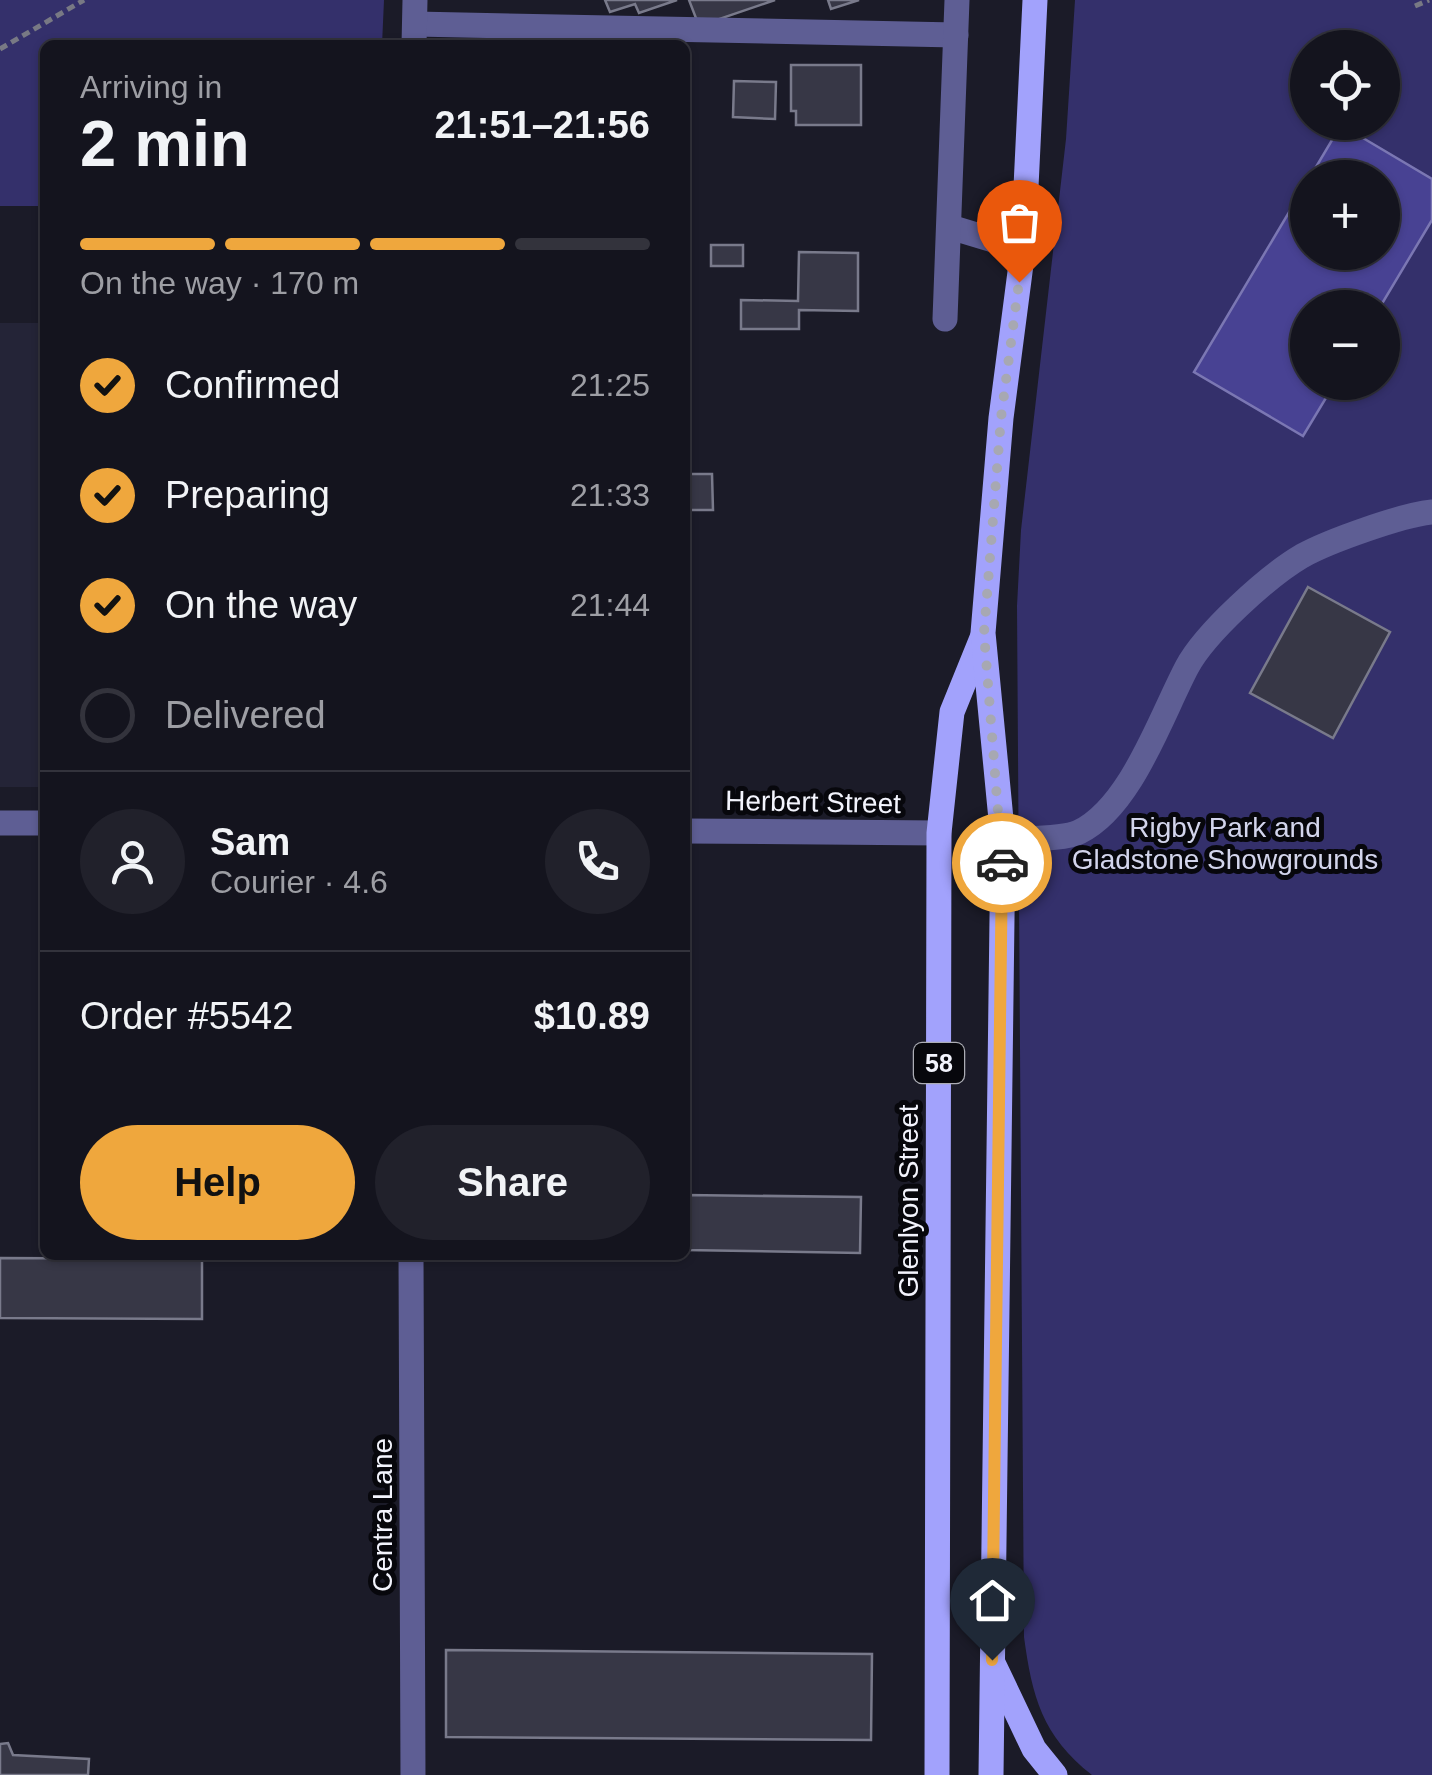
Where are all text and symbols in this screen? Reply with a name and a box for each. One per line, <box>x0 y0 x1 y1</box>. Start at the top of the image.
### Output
map controls <box>1290 30 1400 400</box>
button: locate <box>1290 30 1400 140</box>
text: Arriving in <box>80 69 222 105</box>
text: 21:51–21:56 <box>434 104 650 146</box>
text: 2 min <box>80 107 250 180</box>
button: + <box>1290 160 1400 270</box>
pin <box>977 180 1062 283</box>
icon: bag <box>992 195 1047 250</box>
text: On the way · 170 m <box>80 265 359 301</box>
button: − <box>1290 290 1400 400</box>
icon: check <box>80 358 135 413</box>
text: Confirmed <box>165 364 340 406</box>
text: 21:25 <box>570 367 650 403</box>
icon: check <box>80 468 135 523</box>
text: Preparing <box>165 474 330 516</box>
text: 21:33 <box>570 477 650 513</box>
icon: check <box>80 578 135 633</box>
text: On the way <box>165 584 357 626</box>
text: 21:44 <box>570 587 650 623</box>
text: Delivered <box>165 694 326 736</box>
street label: Herbert Street <box>725 785 901 819</box>
button: person <box>80 809 185 914</box>
button: phone <box>545 809 650 914</box>
park label: Rigby Park and Gladstone Showgrounds <box>1072 812 1378 875</box>
courier <box>952 813 1052 913</box>
text: Sam <box>210 821 290 863</box>
icon: car <box>975 836 1030 891</box>
text: Courier · 4.6 <box>210 864 388 900</box>
text: Order #5542 <box>80 995 293 1037</box>
text: $10.89 <box>534 995 650 1037</box>
road number: 58 <box>914 1043 964 1083</box>
street label: Glenlyon Street <box>893 1104 924 1298</box>
button: Help <box>80 1125 355 1240</box>
button: Share <box>375 1125 650 1240</box>
street label: Centra Lane <box>367 1438 398 1592</box>
pin <box>950 1558 1035 1661</box>
icon: home <box>965 1573 1020 1628</box>

